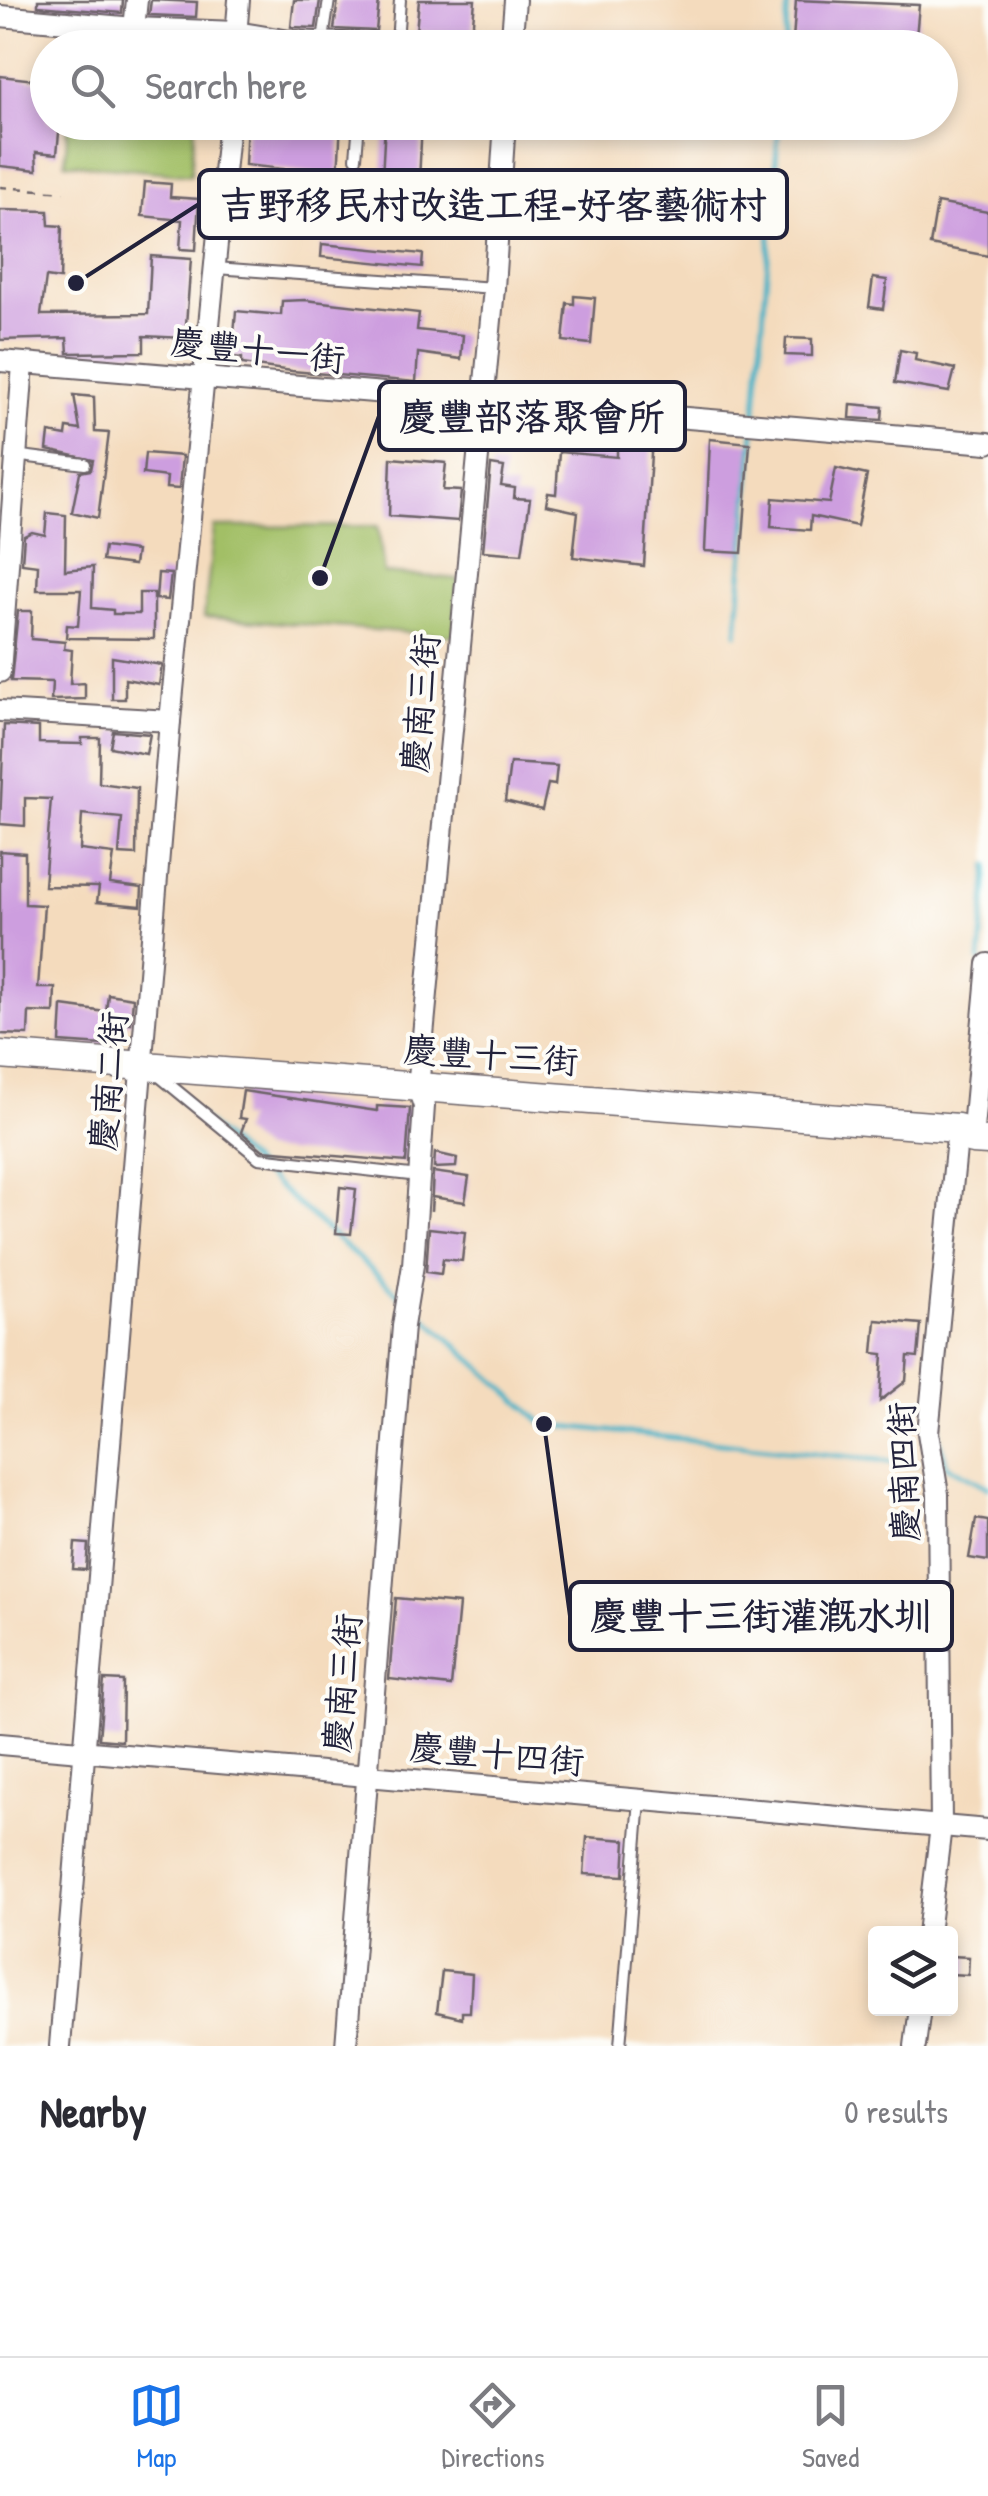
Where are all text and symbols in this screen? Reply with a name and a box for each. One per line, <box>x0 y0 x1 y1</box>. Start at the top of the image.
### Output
search box <box>30 30 958 140</box>
icon: search <box>65 58 120 113</box>
text: Search here <box>145 59 307 111</box>
callout: 吉野移民村改造工程-好客藝術村 <box>199 170 787 238</box>
text: 吉野移民村改造工程-好客藝術村 <box>219 178 767 230</box>
street label: 慶豐十一街 <box>169 317 347 383</box>
callout: 慶豐部落聚會所 <box>379 382 685 450</box>
text: 慶豐部落聚會所 <box>399 390 665 442</box>
street label: 慶南三街 <box>390 631 450 775</box>
street label: 慶南二街 <box>78 1009 138 1153</box>
street label: 慶豐十三街 <box>402 1025 580 1085</box>
street label: 慶南四街 <box>877 1401 929 1543</box>
callout: 慶豐十三街灌溉水圳 <box>570 1582 952 1650</box>
text: 慶豐十三街灌溉水圳 <box>590 1589 932 1641</box>
street label: 慶南三街 <box>312 1611 372 1755</box>
street label: 慶豐十四街 <box>408 1723 586 1785</box>
map controls <box>868 1926 958 2016</box>
button: layers <box>868 1926 958 2016</box>
text: Nearby <box>40 2083 147 2140</box>
text: 0 results <box>844 2090 948 2133</box>
tab: Map <box>129 2378 184 2476</box>
tab: Directions <box>441 2378 544 2476</box>
tab: Saved <box>802 2378 859 2476</box>

